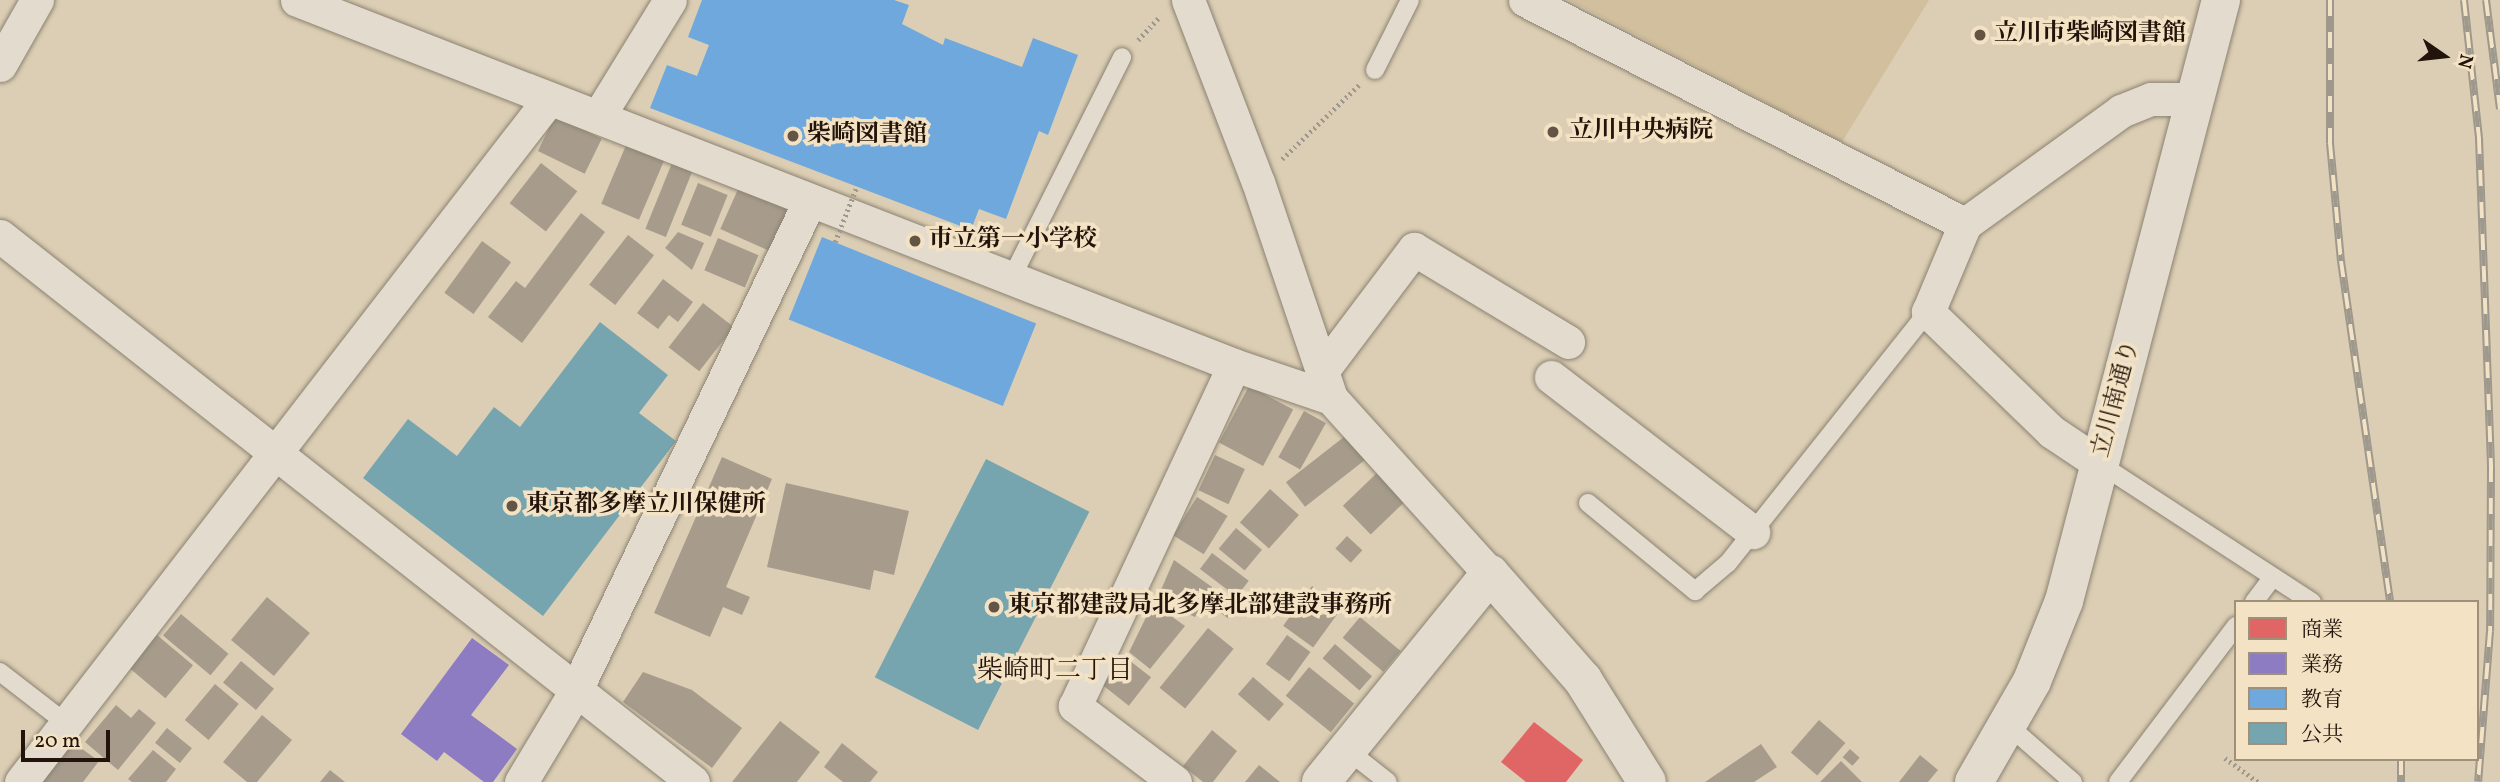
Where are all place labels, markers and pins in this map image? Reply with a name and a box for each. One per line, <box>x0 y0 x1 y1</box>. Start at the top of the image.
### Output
place label: 立川市柴崎図書館 <box>1994 21 2186 49</box>
marker: 立川市柴崎図書館 <box>1972 27 1988 43</box>
place label: 立川中央病院 <box>1569 118 1713 146</box>
place label: 柴崎図書館 <box>807 122 927 150</box>
marker: 立川中央病院 <box>1543 122 1563 142</box>
marker: 柴崎図書館 <box>785 128 801 144</box>
place label: 市立第一小学校 <box>929 227 1097 255</box>
marker: 市立第一小学校 <box>907 233 923 249</box>
place label: 東京都多摩立川保健所 <box>526 492 766 520</box>
marker: 東京都多摩立川保健所 <box>504 498 520 514</box>
place label: 東京都建設局北多摩北部建設事務所 <box>1008 593 1392 621</box>
marker: 東京都建設局北多摩北部建設事務所 <box>986 599 1002 615</box>

